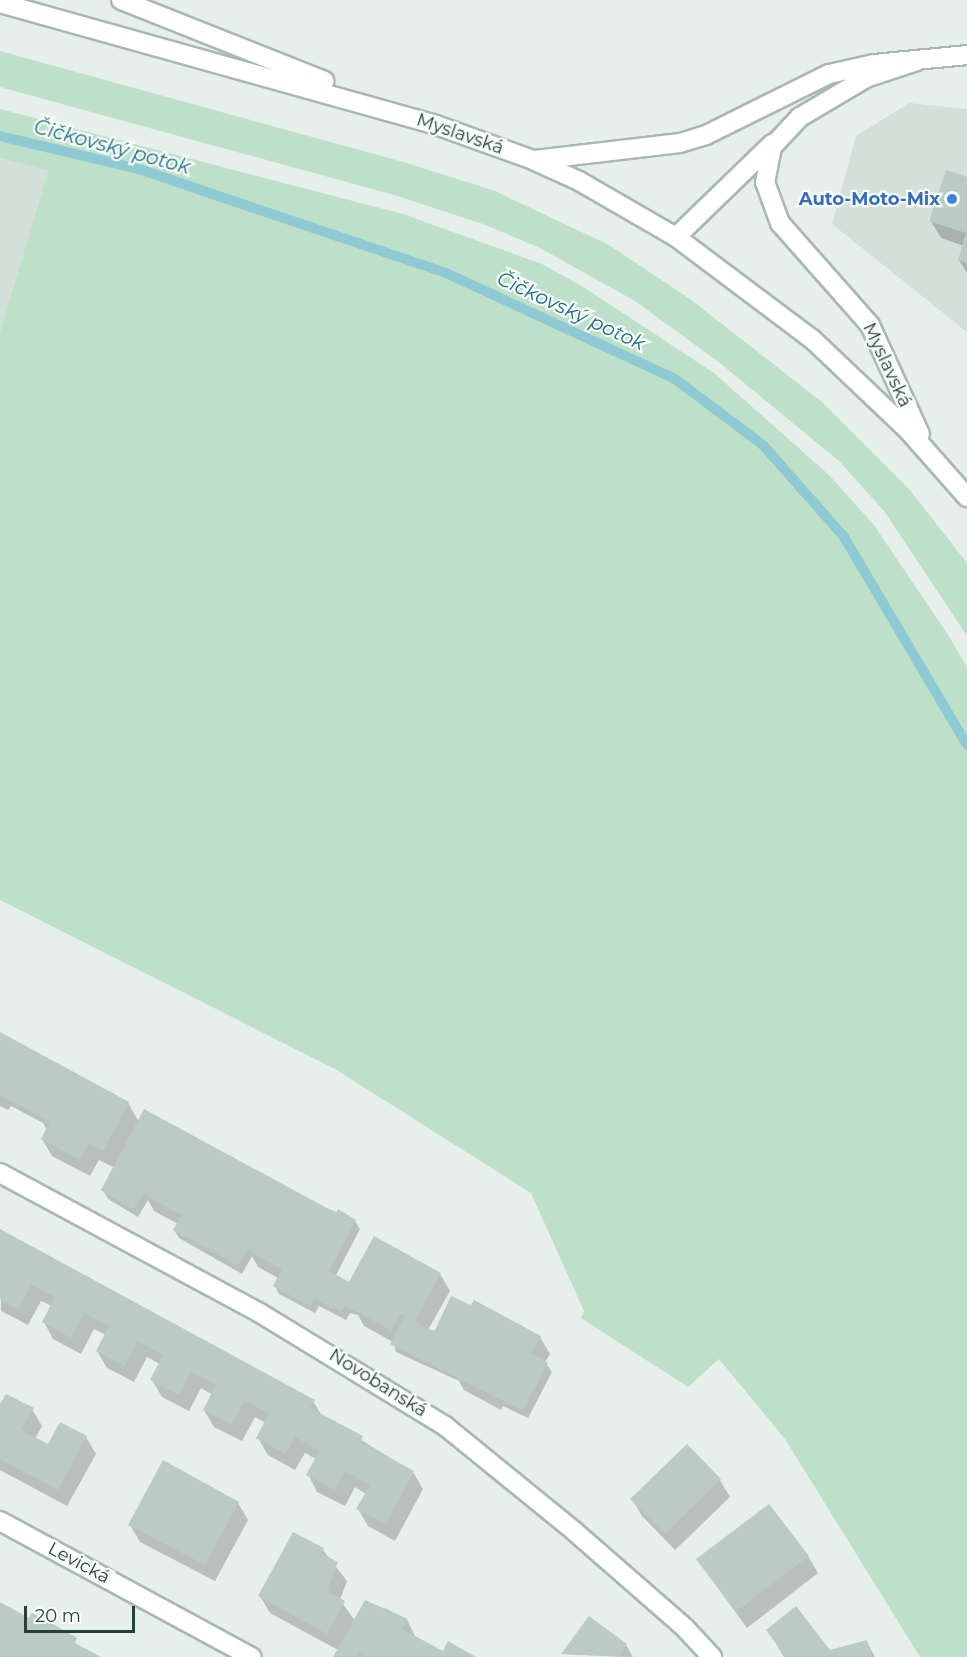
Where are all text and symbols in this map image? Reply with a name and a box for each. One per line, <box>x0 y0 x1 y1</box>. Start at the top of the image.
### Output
street label: Myslavská <box>414 109 506 159</box>
water label: Čičkovský potok <box>31 115 193 179</box>
place label: Auto-Moto-Mix <box>799 188 940 210</box>
marker: Auto-Moto-Mix <box>945 192 959 206</box>
water label: Čičkovský potok <box>493 266 649 356</box>
street label: Myslavská <box>858 319 916 411</box>
street label: Novobanská <box>325 1344 431 1422</box>
street label: Levická <box>44 1538 114 1588</box>
scale bar <box>27 1594 138 1632</box>
text: 20 m <box>35 1605 81 1627</box>

